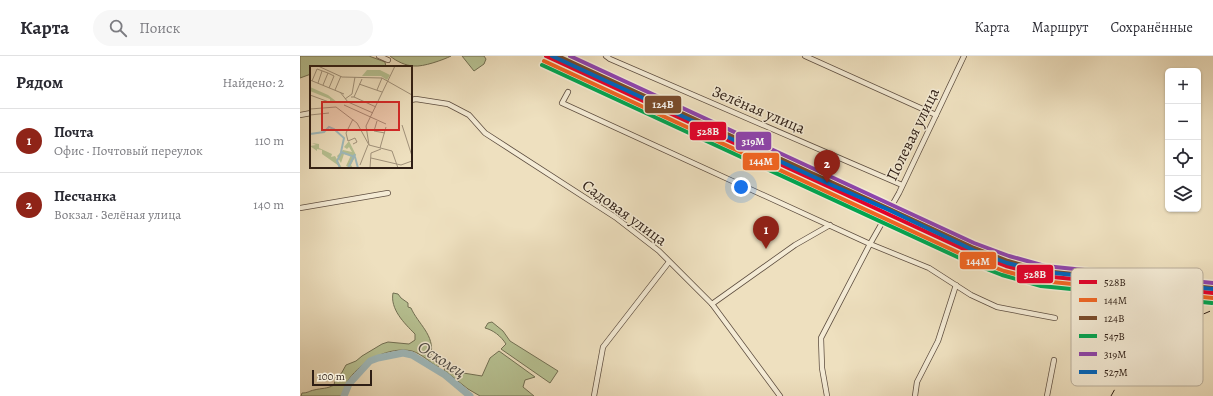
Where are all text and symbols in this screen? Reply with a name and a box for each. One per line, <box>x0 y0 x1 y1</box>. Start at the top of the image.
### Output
search box <box>93 10 373 46</box>
text: Карта <box>20 15 69 41</box>
icon: search <box>107 17 129 39</box>
text: Поиск <box>139 18 180 38</box>
text: Карта <box>975 18 1010 37</box>
text: Маршрут <box>1032 18 1088 37</box>
text: Сохранённые <box>1110 18 1193 37</box>
inset map <box>310 66 412 168</box>
map controls <box>1165 68 1201 212</box>
button: + <box>1165 68 1201 104</box>
text: Рядом <box>16 71 63 94</box>
text: Найдено: 2 <box>223 74 284 91</box>
street label: Зелёная улица <box>709 80 809 140</box>
street label: Полевая улица <box>881 84 945 185</box>
line badge: 124В <box>644 95 682 114</box>
text: 124В <box>652 97 674 112</box>
button: − <box>1165 104 1201 140</box>
line badge: 528В <box>689 121 727 141</box>
text: Почта <box>54 122 94 142</box>
text: 528В <box>697 124 719 139</box>
line badge: 319М <box>735 131 772 151</box>
text: 1 <box>27 132 31 149</box>
text: 110 m <box>255 132 284 149</box>
text: 319М <box>741 134 765 149</box>
button: locate <box>1165 140 1201 176</box>
text: Офис · Почтовый переулок <box>54 142 203 159</box>
pin: 2 <box>814 150 840 183</box>
line badge: 144М <box>742 152 780 171</box>
text: 144М <box>749 154 773 169</box>
street label: Садовая улица <box>577 174 672 251</box>
button: layers <box>1165 176 1201 212</box>
your location <box>731 177 751 197</box>
text: Песчанка <box>54 186 116 206</box>
text: 2 <box>26 196 32 213</box>
text: 140 m <box>253 196 284 213</box>
text: Вокзал · Зелёная улица <box>54 206 181 223</box>
pin: 1 <box>753 216 779 249</box>
line badge: 144М <box>959 251 997 270</box>
text: 144М <box>966 254 990 269</box>
line badge: 528В <box>1016 264 1054 284</box>
text: 528В <box>1024 267 1046 282</box>
legend <box>1071 268 1203 386</box>
text: 528В <box>1104 275 1126 290</box>
text: 144М <box>1104 293 1127 308</box>
text: 124В <box>1104 311 1125 326</box>
text: 547В <box>1104 329 1125 344</box>
water label: Осколец <box>413 335 470 384</box>
text: 319М <box>1104 347 1127 362</box>
text: 527М <box>1104 365 1128 380</box>
scale bar <box>312 368 372 387</box>
text: 100 m <box>318 369 345 384</box>

